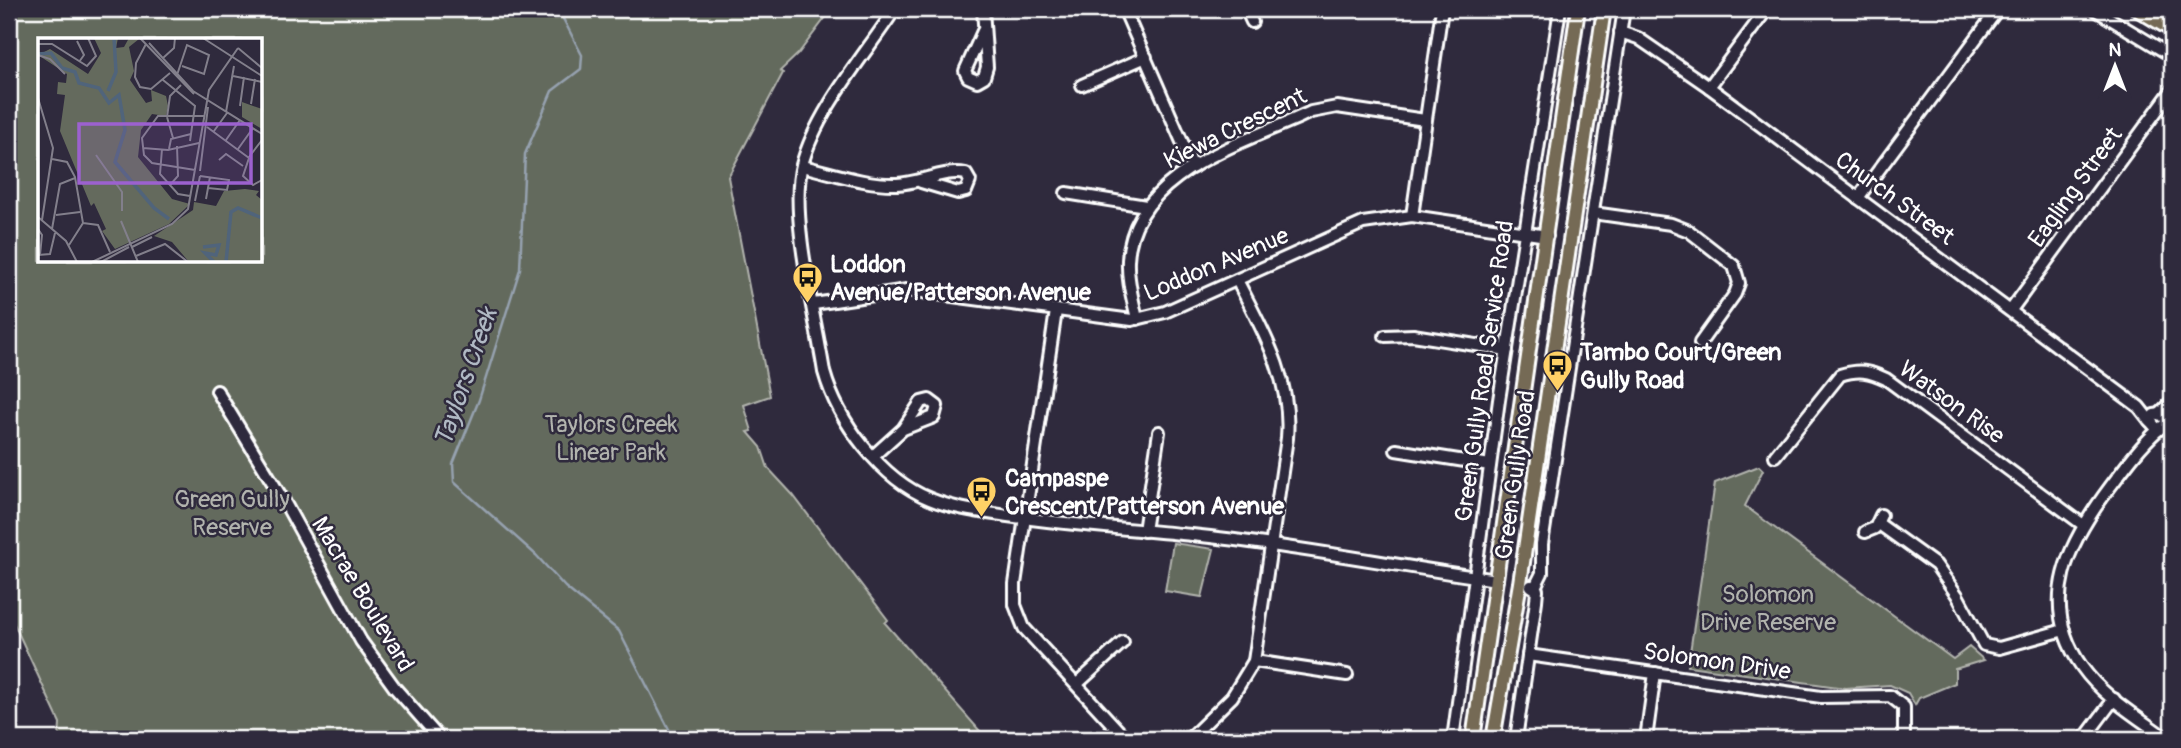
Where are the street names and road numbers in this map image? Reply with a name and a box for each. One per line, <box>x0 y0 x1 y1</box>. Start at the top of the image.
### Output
street label: Kiewa Crescent <box>1159 81 1312 175</box>
street label: Eagling Street <box>2022 121 2129 253</box>
street label: Church Street <box>1829 145 1960 252</box>
street label: Green Gully Road Service Road <box>1449 218 1519 524</box>
street label: Loddon Avenue <box>1139 221 1293 308</box>
street label: Watson Rise <box>1893 354 2010 451</box>
street label: Green Gully Road <box>1489 389 1541 561</box>
street label: Macrae Boulevard <box>305 512 420 677</box>
street label: Solomon Drive <box>1641 637 1793 686</box>

